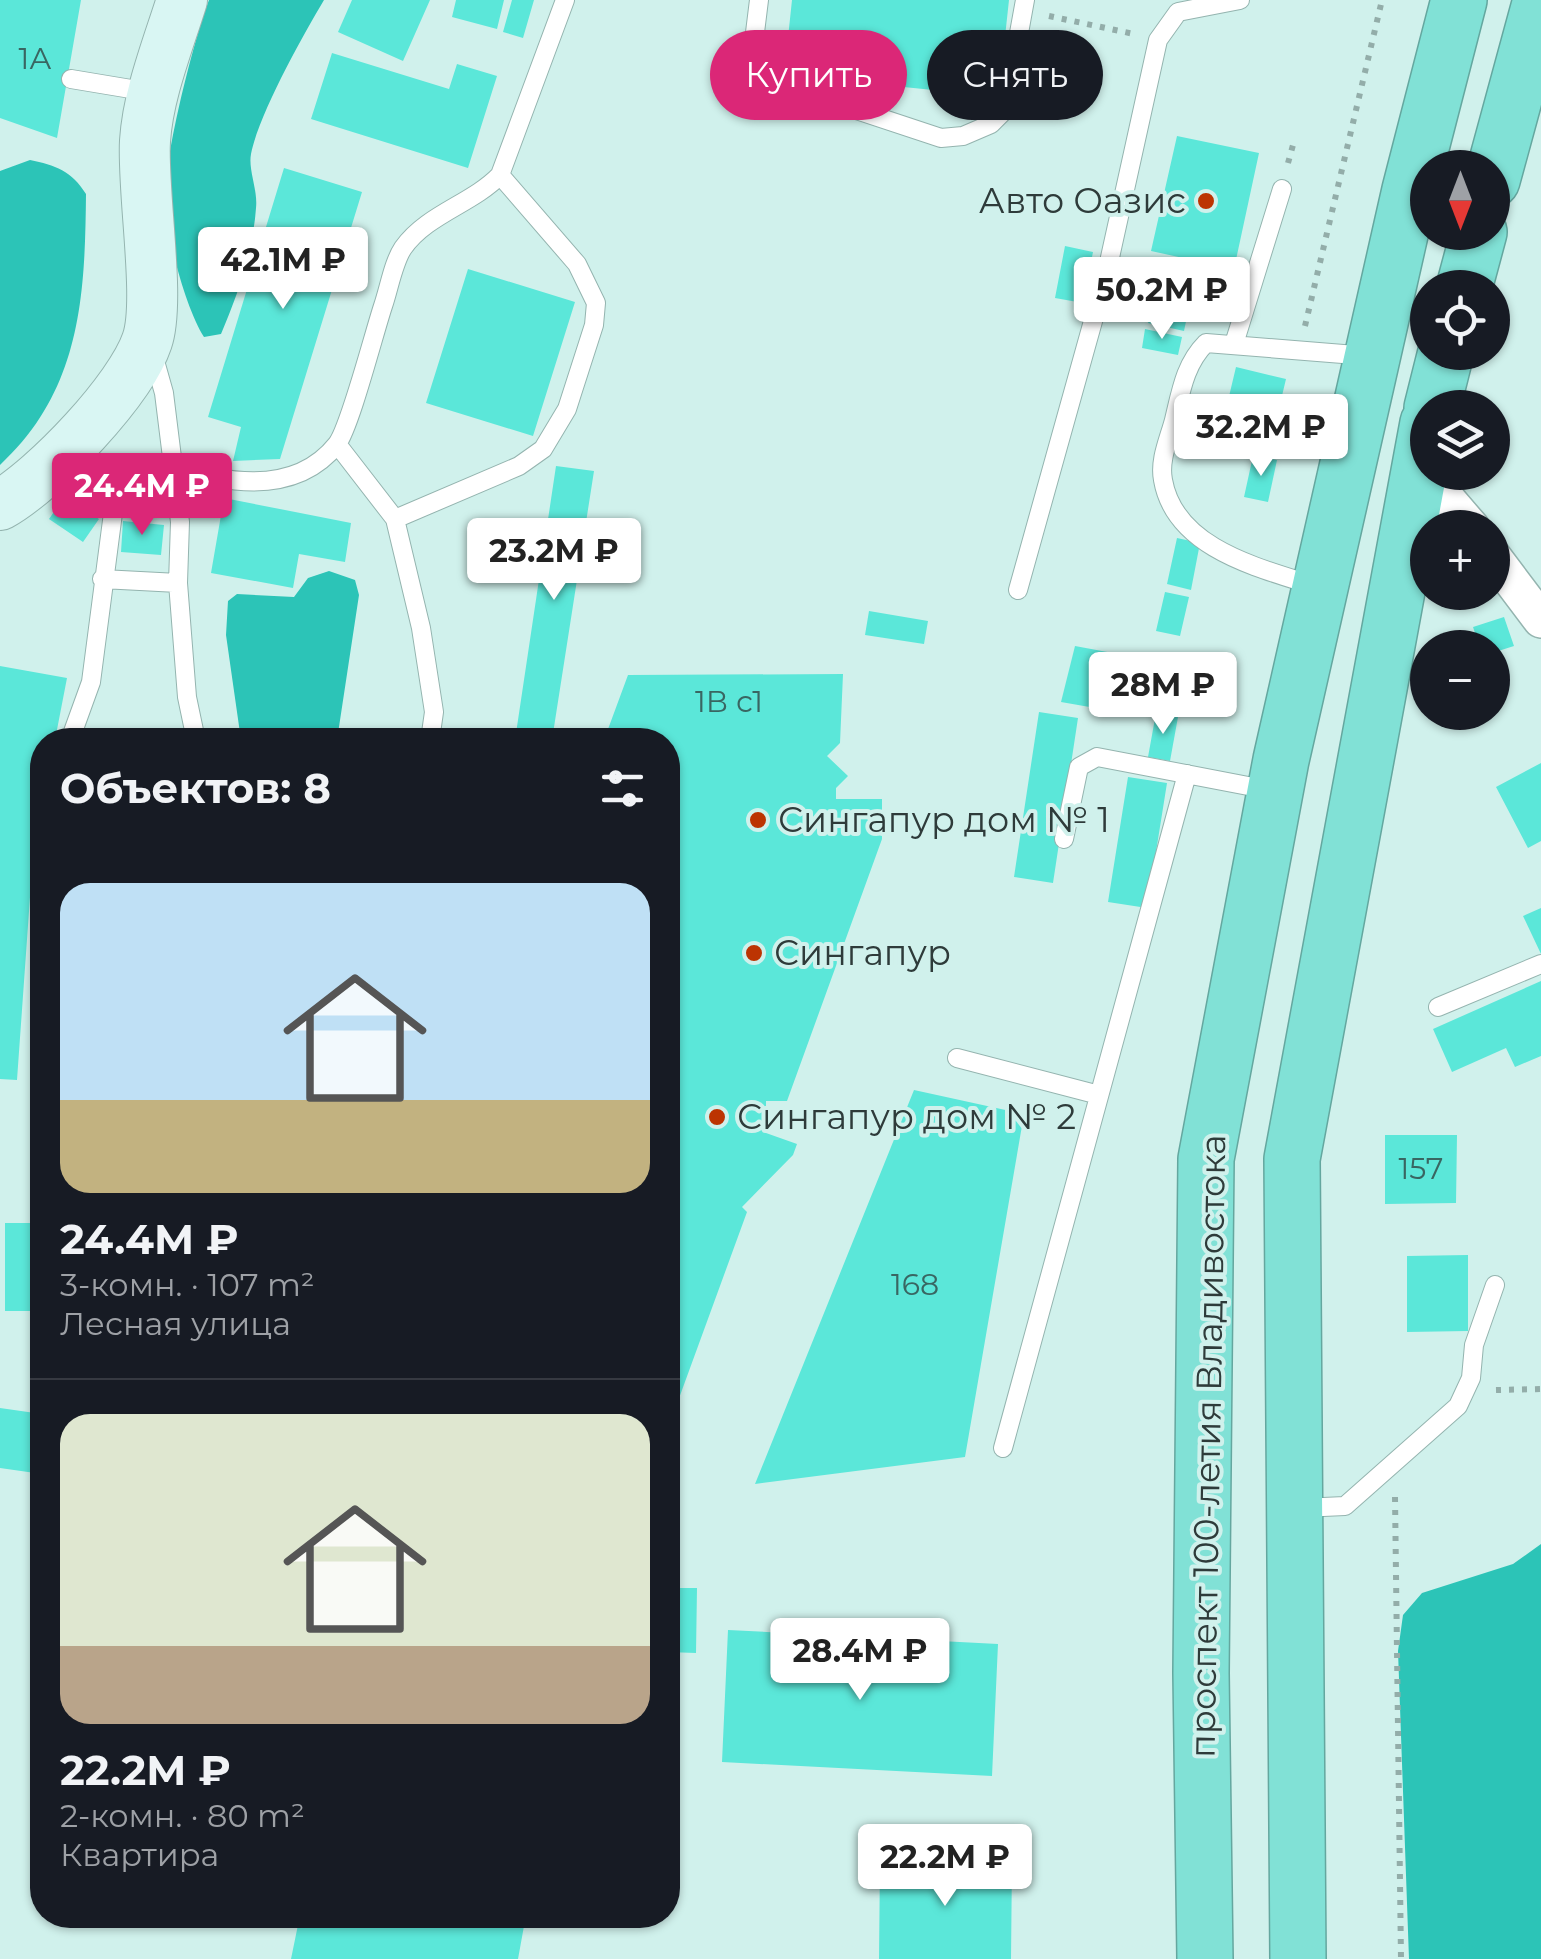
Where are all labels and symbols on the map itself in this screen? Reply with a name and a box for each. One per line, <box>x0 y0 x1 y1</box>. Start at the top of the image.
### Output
house number: 1А <box>18 40 52 77</box>
north arrow <box>1410 150 1510 250</box>
place label: Авто Оазис <box>979 179 1186 222</box>
marker: Авто Оазис <box>1195 190 1217 212</box>
pin: 42.1M ₽ <box>191 227 375 312</box>
pin: 50.2M ₽ <box>1070 257 1254 342</box>
pin: 32.2M ₽ <box>1169 394 1353 479</box>
pin: 24.4M ₽ <box>50 453 234 538</box>
pin: 23.2M ₽ <box>462 518 646 603</box>
pin: 28M ₽ <box>1093 652 1233 737</box>
house number: 1В с1 <box>695 683 763 720</box>
place label: Сингапур дом № 1 <box>778 798 1110 841</box>
marker: Сингапур дом № 1 <box>747 809 769 831</box>
place label: Сингапур <box>774 931 951 974</box>
marker: Сингапур <box>743 942 765 964</box>
place label: Сингапур дом № 2 <box>737 1095 1076 1138</box>
marker: Сингапур дом № 2 <box>706 1106 728 1128</box>
street label: проспект 100-летия Владивостока <box>1181 1134 1234 1758</box>
house number: 157 <box>1398 1150 1444 1187</box>
house number: 168 <box>891 1266 939 1303</box>
pin: 28.4M ₽ <box>768 1618 952 1703</box>
pin: 22.2M ₽ <box>853 1824 1037 1909</box>

